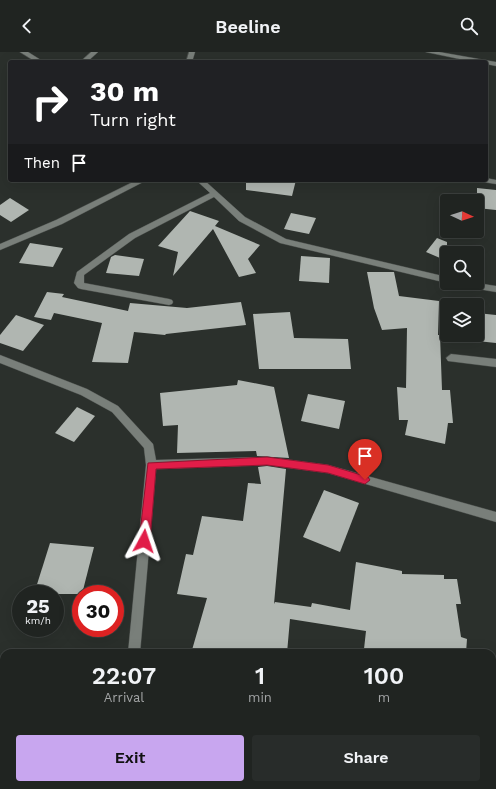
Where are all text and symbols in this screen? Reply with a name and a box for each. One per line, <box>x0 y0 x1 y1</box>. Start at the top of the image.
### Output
icon: back <box>16 15 38 37</box>
icon: search <box>458 15 480 37</box>
text: Beeline <box>215 16 281 37</box>
text: 30 m <box>90 75 159 108</box>
icon: right <box>24 76 76 128</box>
text: Turn right <box>90 109 176 130</box>
icon: arrive <box>68 152 90 174</box>
text: Then <box>24 154 60 172</box>
north arrow <box>440 194 484 238</box>
map controls <box>440 194 484 342</box>
button: search <box>440 246 484 290</box>
button: layers <box>440 298 484 342</box>
pin <box>348 439 382 480</box>
icon: arrive <box>354 445 376 467</box>
position arrow <box>123 520 165 562</box>
speed limit sign: 30 <box>72 585 124 637</box>
text: 25 <box>26 594 50 618</box>
text: km/h <box>25 615 51 626</box>
text: 22:07 <box>92 662 156 690</box>
text: 1 <box>255 662 265 690</box>
text: 100 <box>364 662 404 690</box>
text: Arrival <box>104 690 144 705</box>
text: min <box>248 690 272 705</box>
text: m <box>378 690 390 705</box>
button: Exit <box>16 735 244 781</box>
button: Share <box>252 735 480 781</box>

